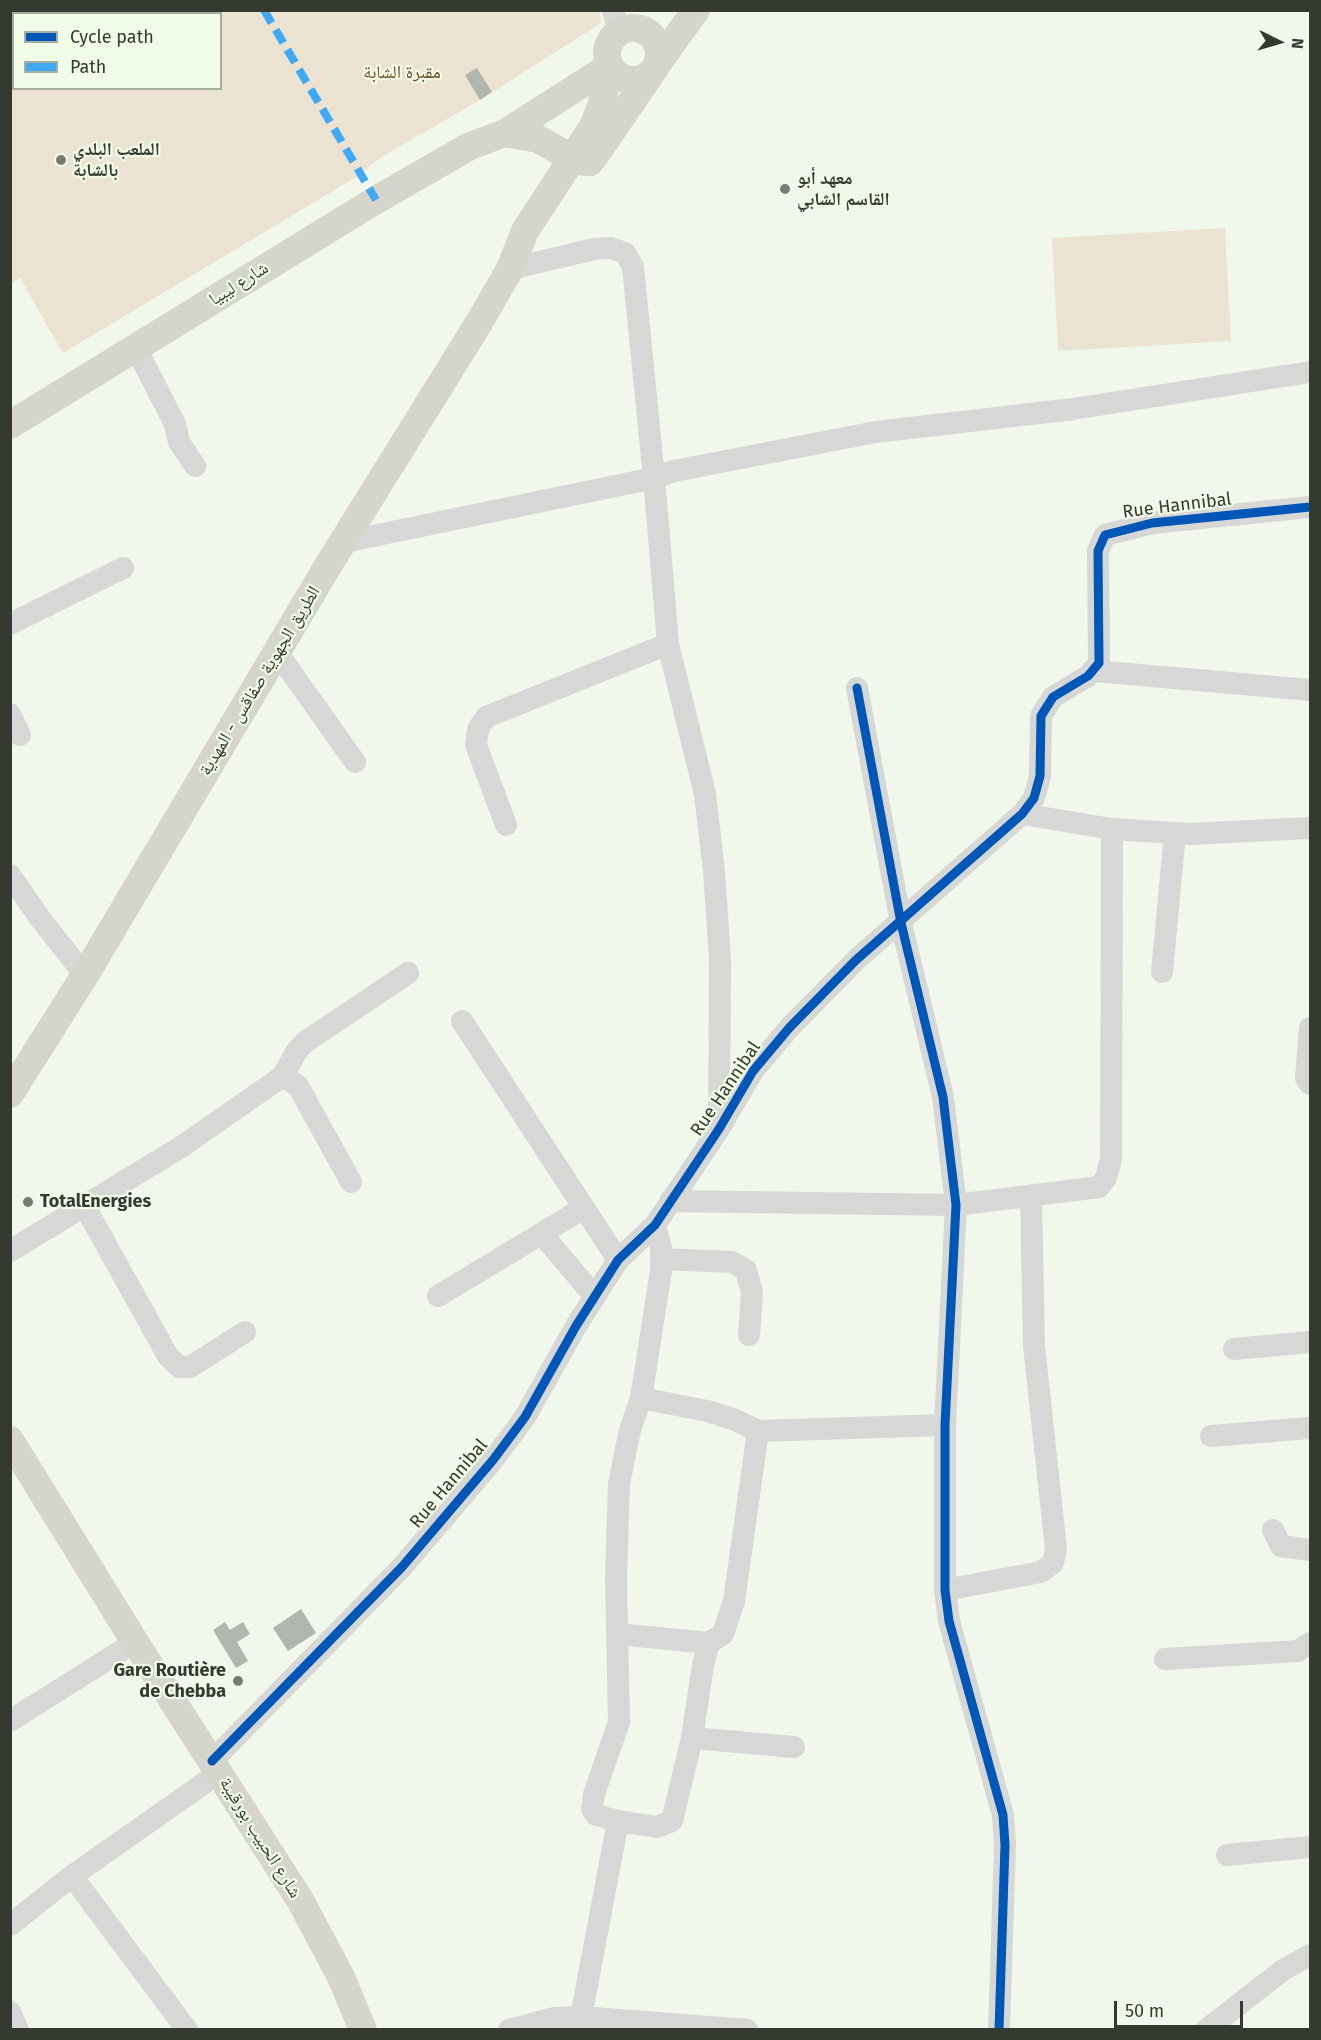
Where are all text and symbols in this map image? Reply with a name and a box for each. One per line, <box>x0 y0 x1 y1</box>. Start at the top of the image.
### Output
legend <box>12 12 222 90</box>
north arrow <box>1249 12 1309 72</box>
text: Cycle path <box>70 26 154 48</box>
text: N <box>1288 37 1307 50</box>
text: Path <box>70 56 106 78</box>
park label: مقبرة الشابة <box>363 62 441 84</box>
place label: الملعب البلدي بالشابة <box>73 139 160 182</box>
marker: الملعب البلدي بالشابة <box>54 153 68 167</box>
place label: معهد أبو القاسم الشابي <box>797 168 890 210</box>
marker: معهد أبو القاسم الشابي <box>778 182 792 196</box>
street label: شارع ليبيا <box>205 257 273 311</box>
street label: Rue Hannibal <box>1121 489 1233 523</box>
street label: الطريق الجهوية صفاقس - المهدية <box>195 582 325 780</box>
street label: Rue Hannibal <box>686 1038 766 1140</box>
place label: TotalEnergies <box>40 1191 151 1213</box>
marker: TotalEnergies <box>21 1195 35 1209</box>
street label: Rue Hannibal <box>406 1435 492 1533</box>
place label: Gare Routière de Chebba <box>113 1660 226 1702</box>
marker: Gare Routière de Chebba <box>231 1674 245 1688</box>
street label: شارع الحبيب بورقيبة <box>214 1774 306 1902</box>
scale bar <box>1117 1989 1246 2027</box>
text: 50 m <box>1125 2000 1164 2022</box>

